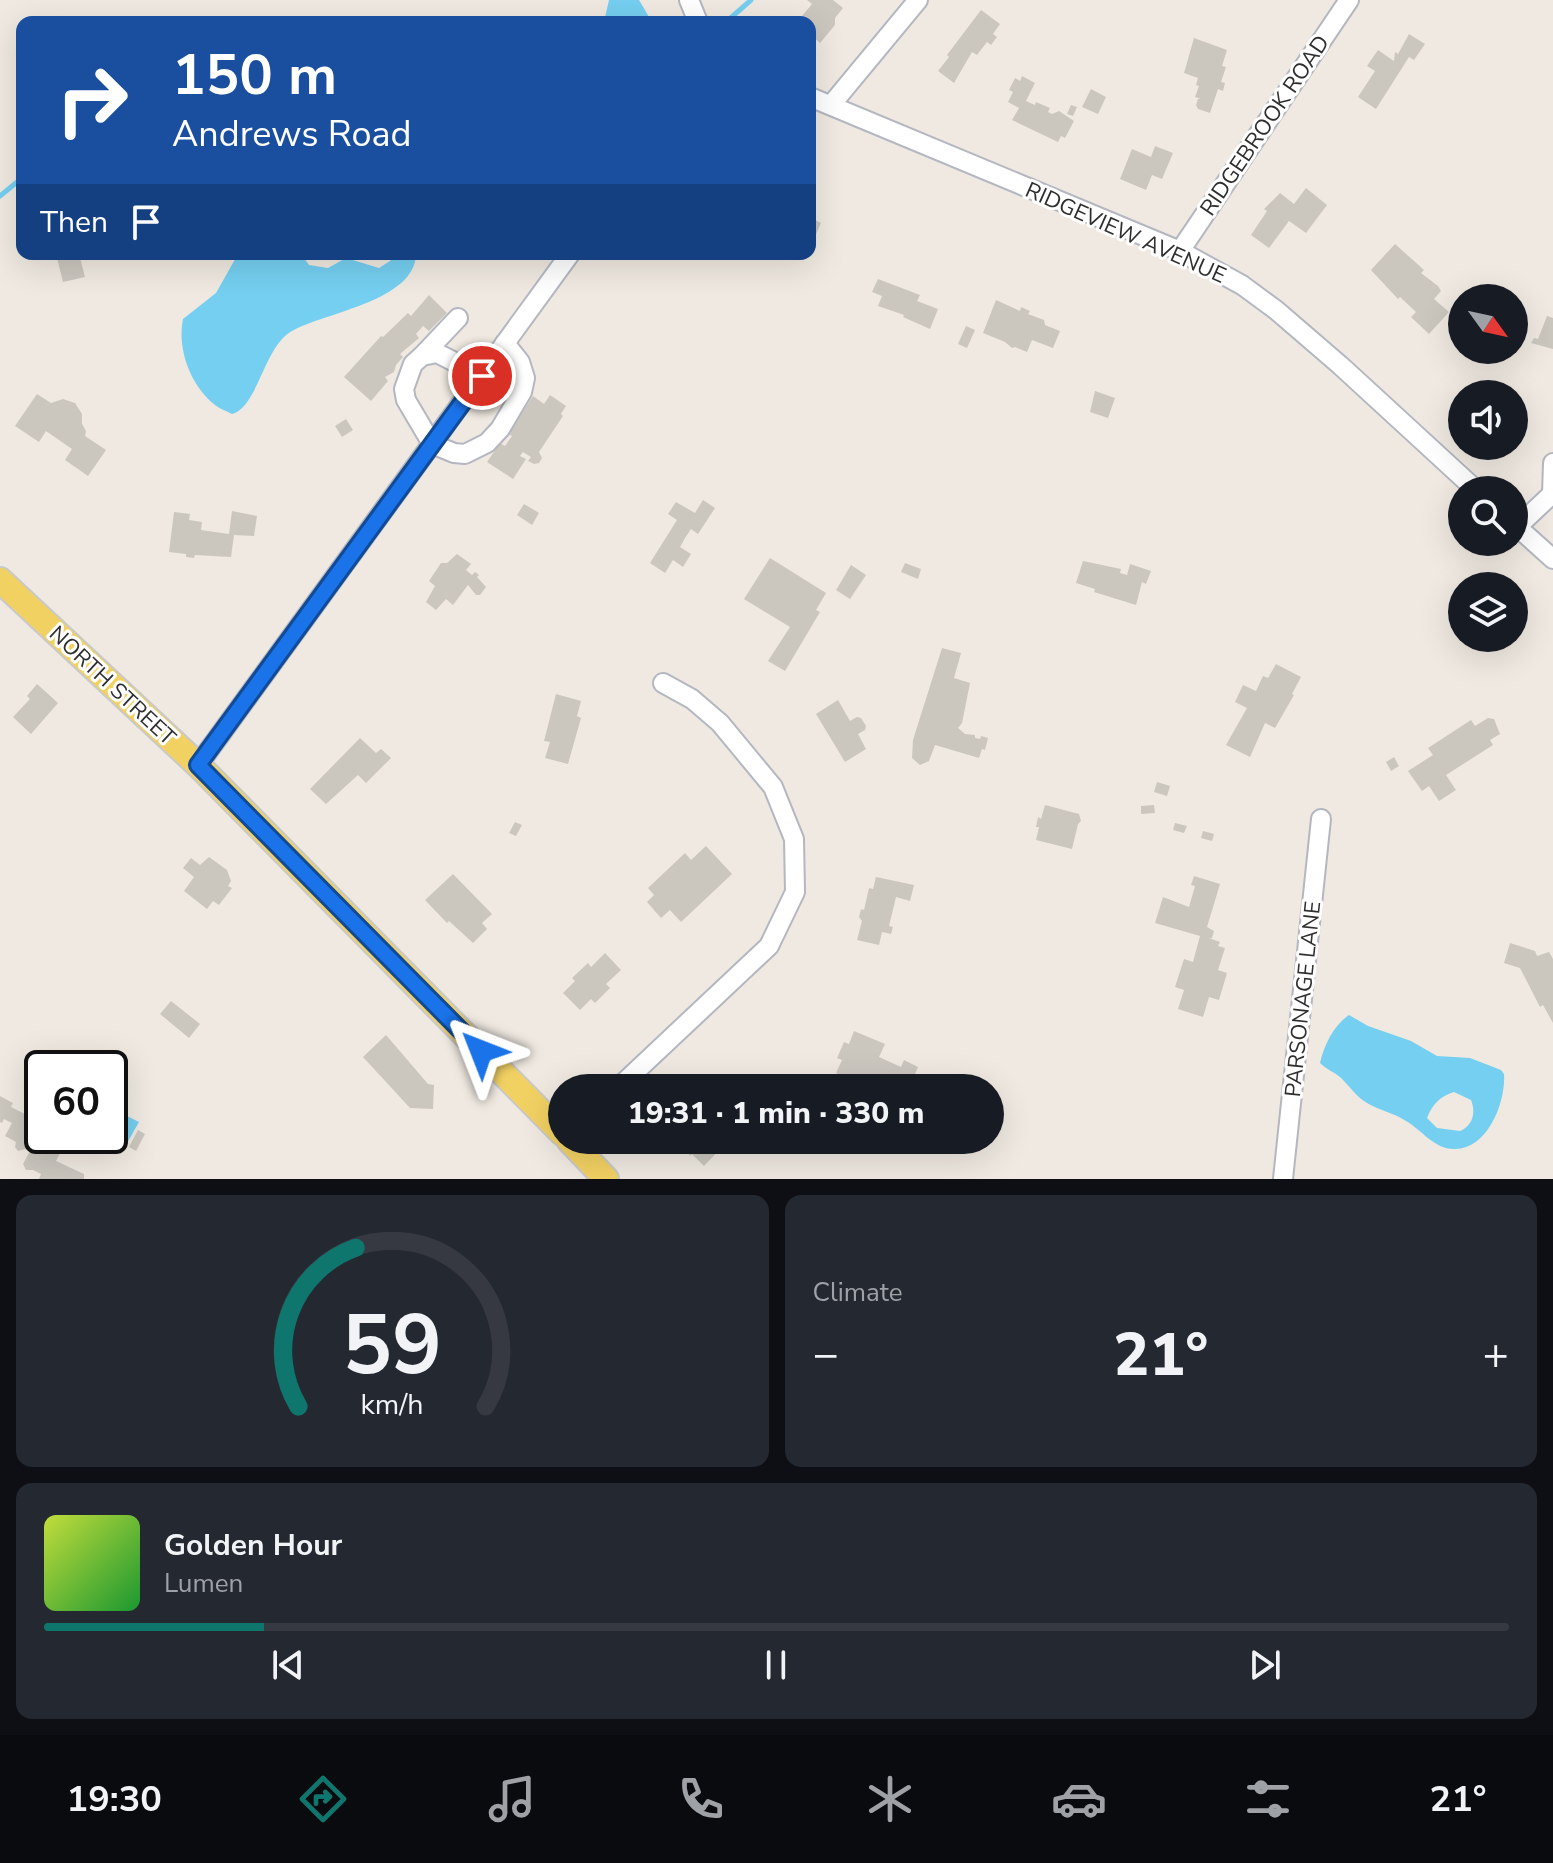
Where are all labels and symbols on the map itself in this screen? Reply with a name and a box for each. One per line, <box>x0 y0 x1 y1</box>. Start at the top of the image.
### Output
street label: RIDGEBROOK ROAD <box>1193 29 1336 222</box>
street label: RIDGEVIEW AVENUE <box>1021 175 1231 291</box>
north arrow <box>1448 284 1528 364</box>
pin <box>448 342 516 410</box>
street label: NORTH STREET <box>43 619 183 753</box>
street label: PARSONAGE LANE <box>1278 900 1328 1098</box>
position arrow <box>439 1009 523 1093</box>
speed limit sign: 60 <box>24 1050 128 1154</box>

